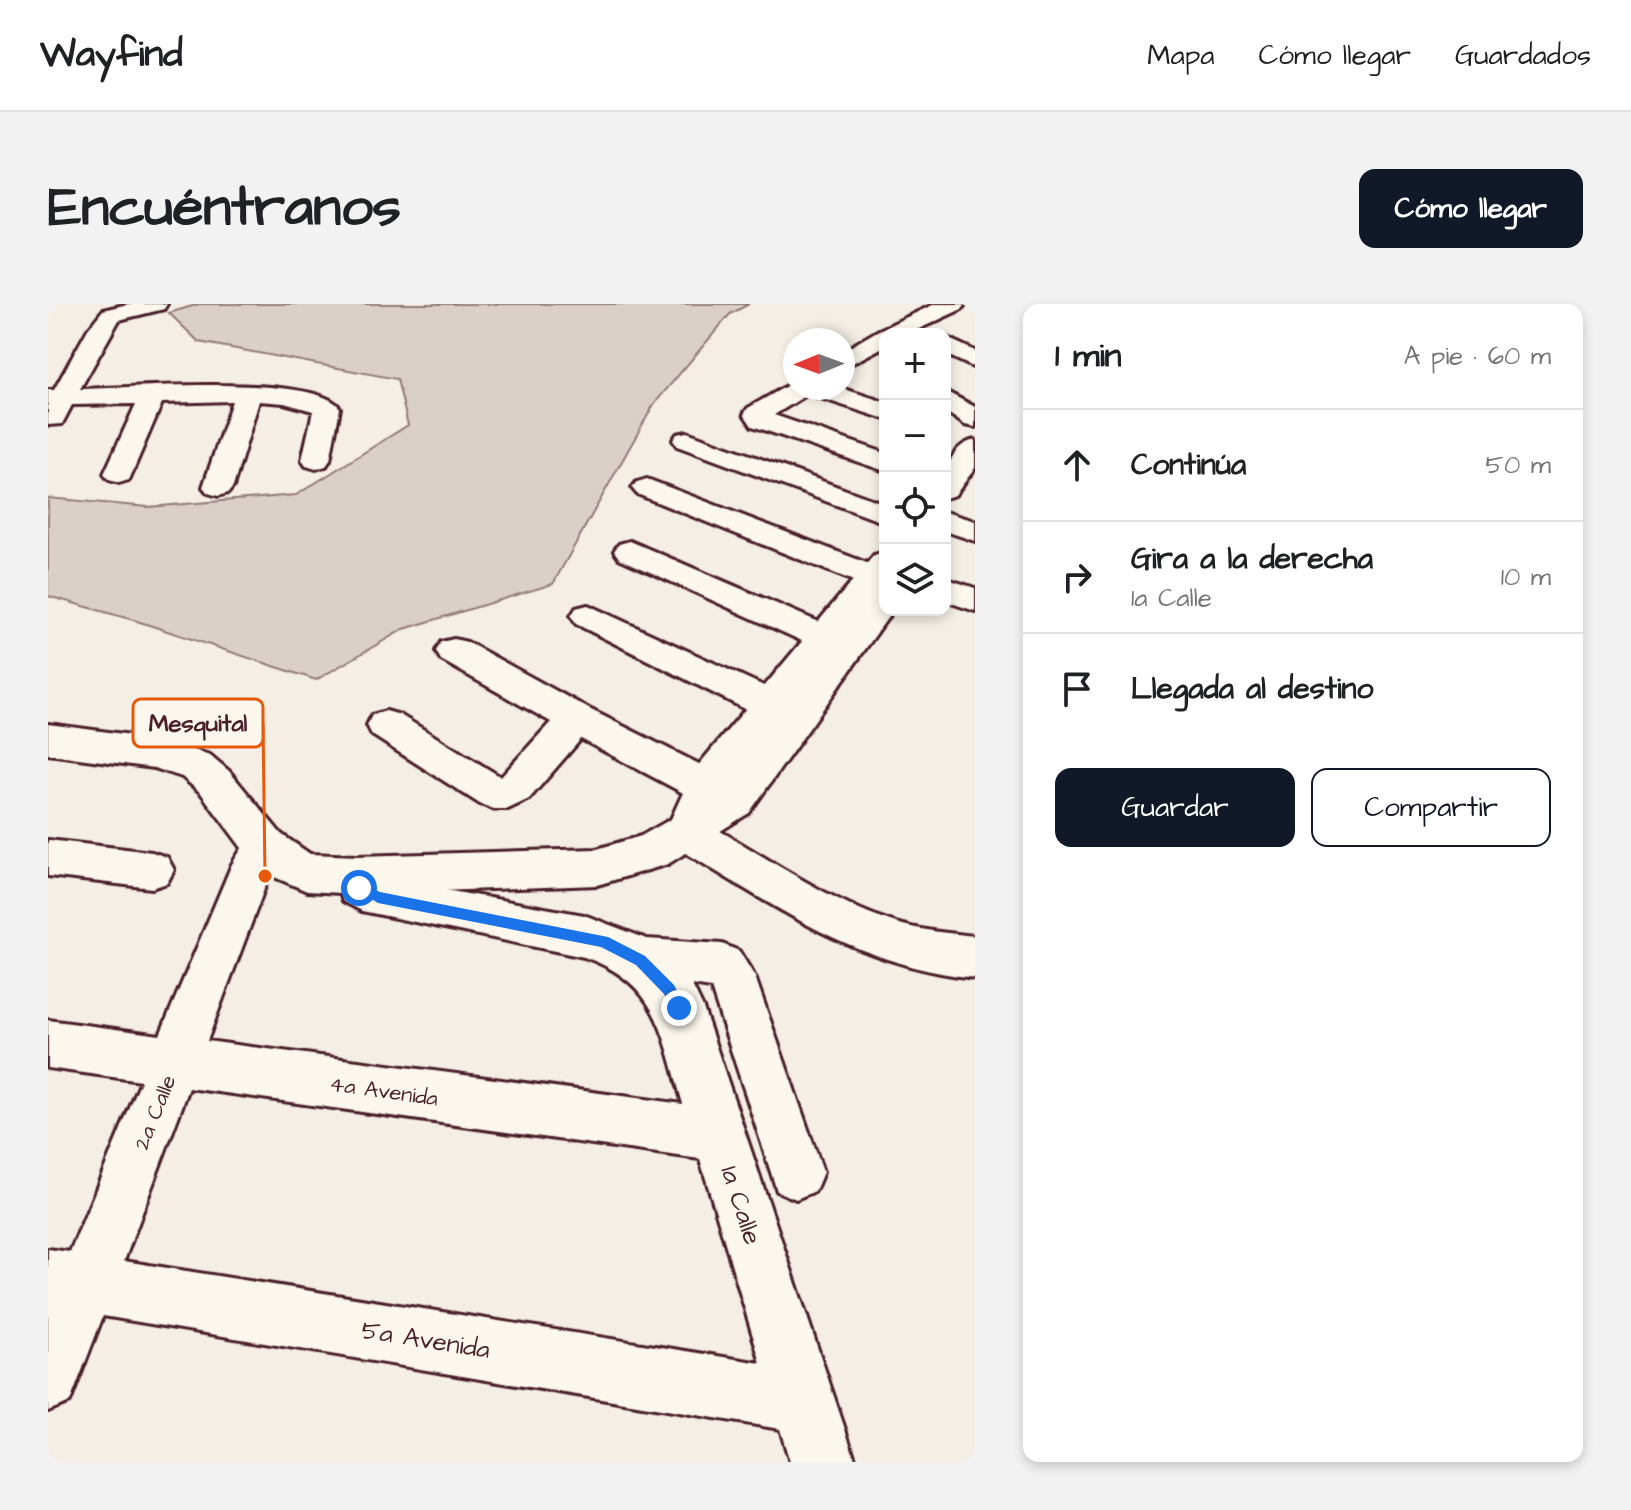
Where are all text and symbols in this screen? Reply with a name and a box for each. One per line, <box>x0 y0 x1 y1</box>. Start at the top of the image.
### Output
text: Wayfind <box>40 29 183 81</box>
text: Mapa <box>1147 36 1215 75</box>
text: Cómo llegar <box>1259 36 1411 75</box>
text: Guardados <box>1455 36 1591 75</box>
text: Encuéntranos <box>48 169 401 247</box>
button: Cómo llegar <box>1359 169 1583 248</box>
north arrow <box>783 328 855 400</box>
map controls <box>879 328 951 616</box>
button: + <box>879 328 951 400</box>
text: 1 min <box>1055 332 1122 380</box>
text: A pie · 60 m <box>1404 338 1551 374</box>
button: − <box>879 400 951 472</box>
icon: ahead <box>1055 443 1099 487</box>
text: Continúa <box>1131 444 1246 486</box>
text: 50 m <box>1486 447 1551 483</box>
button: locate <box>879 472 951 544</box>
text: Gira a la derecha <box>1131 538 1373 580</box>
button: layers <box>879 544 951 616</box>
icon: right <box>1055 555 1099 599</box>
text: 10 m <box>1501 559 1551 595</box>
text: 1a Calle <box>1131 580 1212 616</box>
icon: arrive <box>1055 667 1099 711</box>
text: Llegada al destino <box>1131 668 1373 710</box>
callout: Mesquital <box>133 699 263 747</box>
text: Mesquital <box>149 707 248 741</box>
button: Guardar <box>1055 768 1295 847</box>
button: Compartir <box>1311 768 1551 847</box>
route start <box>341 870 377 906</box>
route end <box>661 990 697 1026</box>
street label: 4a Avenida <box>328 1069 440 1114</box>
street label: 2a Calle <box>126 1070 184 1155</box>
street label: 1a Calle <box>711 1161 771 1249</box>
street label: 5a Avenida <box>359 1312 493 1368</box>

